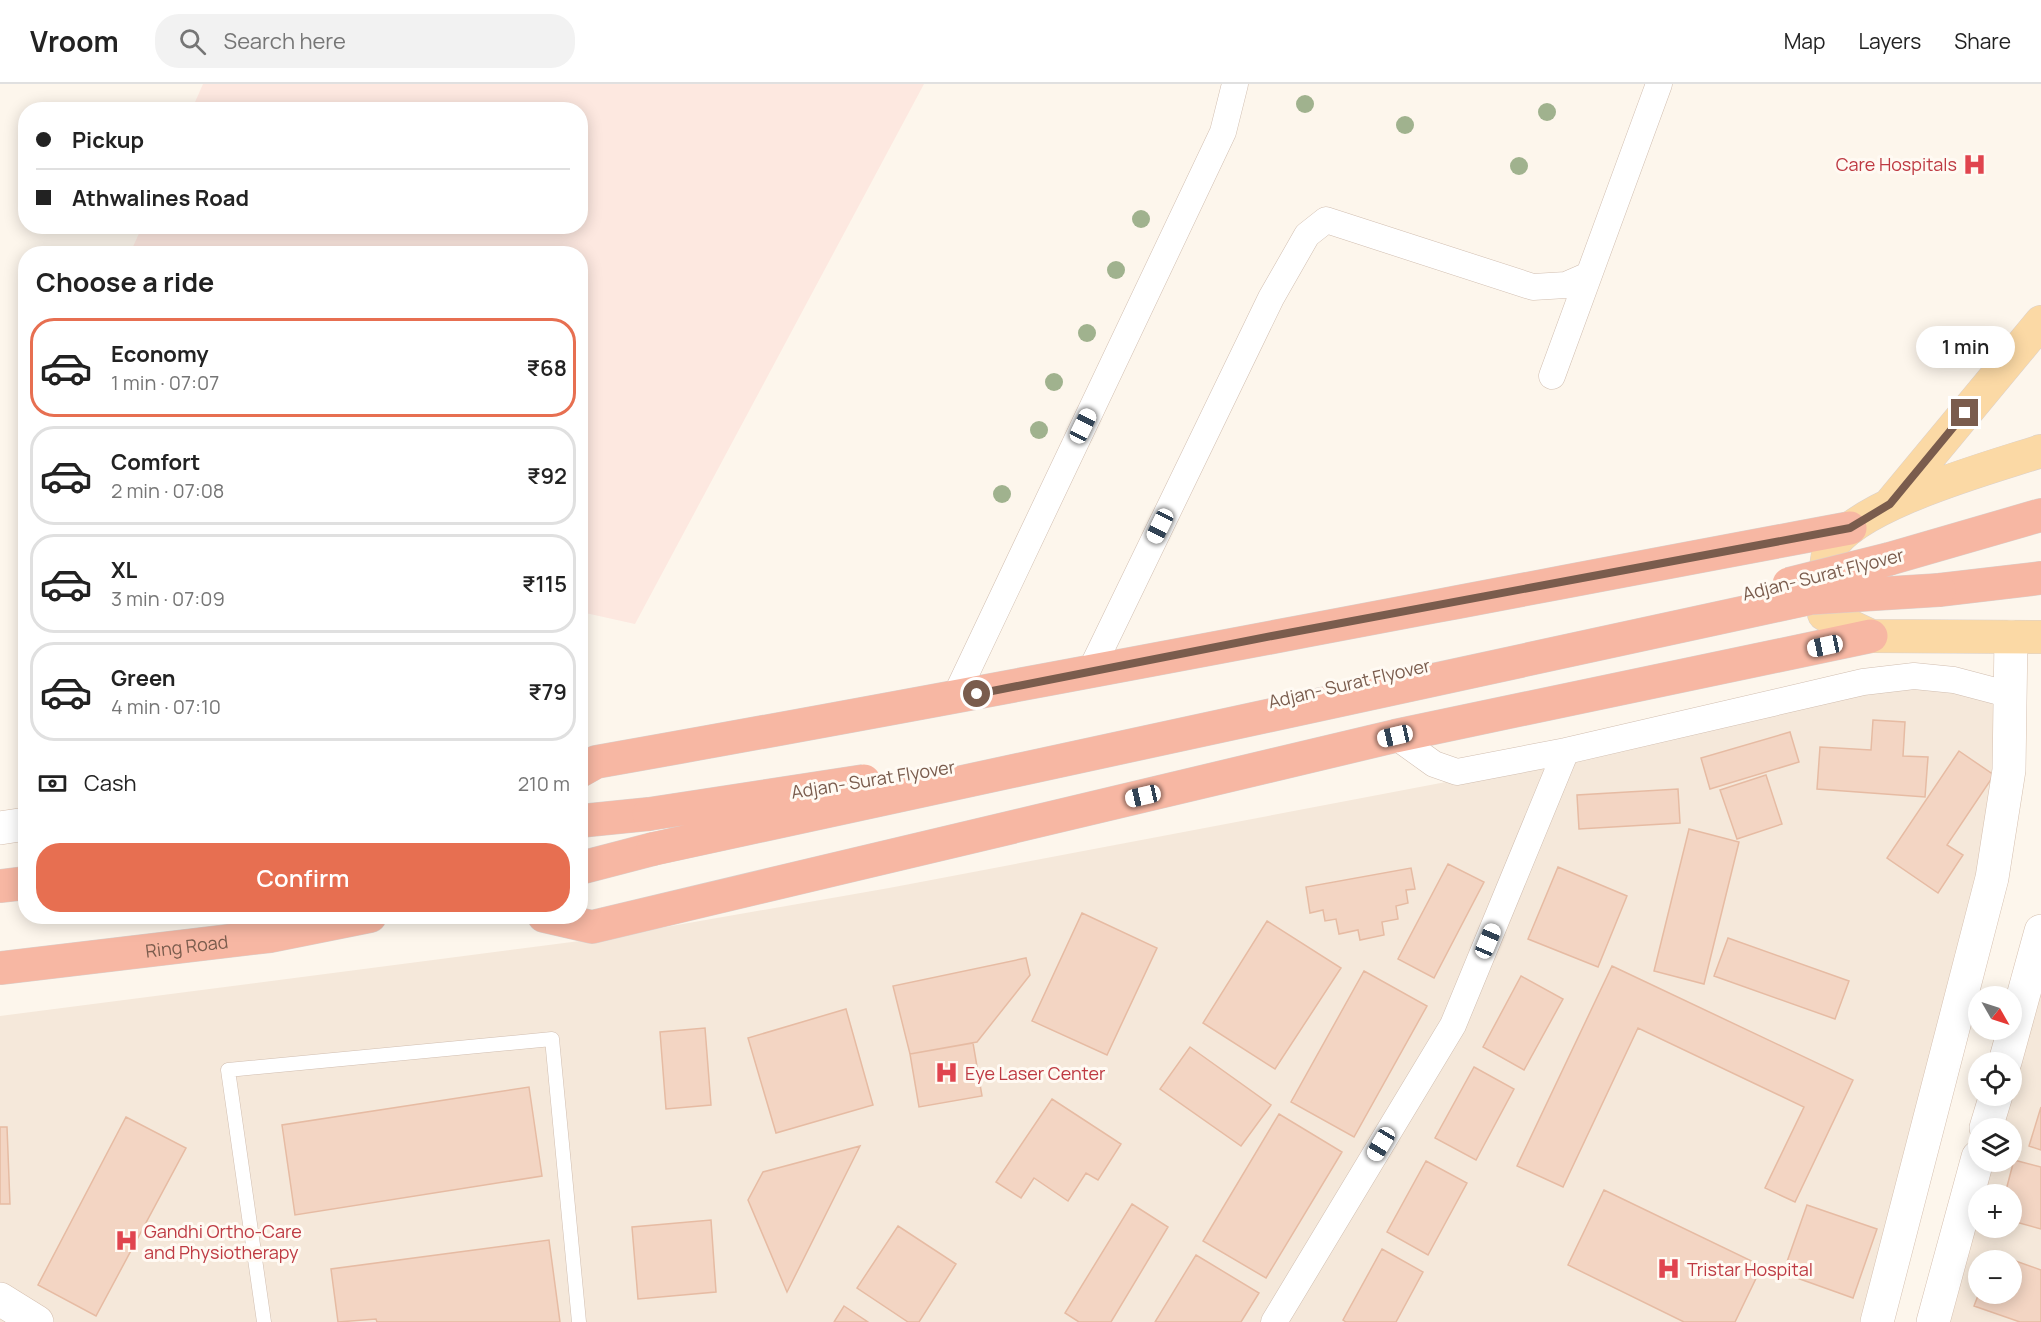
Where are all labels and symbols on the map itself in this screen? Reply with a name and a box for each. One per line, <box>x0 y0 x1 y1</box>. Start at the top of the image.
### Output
hospital icon: Care Hospitals <box>1962 151 1988 177</box>
place label: Care Hospitals <box>1836 152 1957 176</box>
callout: 1 min <box>1916 326 2014 368</box>
route end <box>1951 399 1978 426</box>
car <box>1067 406 1099 446</box>
car <box>1144 506 1176 546</box>
street label: Adjan- Surat Flyover <box>1740 542 1907 606</box>
car <box>1806 633 1844 659</box>
street label: Adjan- Surat Flyover <box>1266 653 1433 713</box>
route start <box>963 680 990 707</box>
car <box>1375 723 1415 749</box>
street label: Adjan- Surat Flyover <box>789 754 957 804</box>
car <box>1123 783 1163 809</box>
car <box>1473 921 1503 961</box>
street label: Ring Road <box>144 929 229 963</box>
north arrow <box>1968 986 2022 1040</box>
hospital icon: Eye Laser Center <box>934 1060 960 1086</box>
place label: Eye Laser Center <box>965 1061 1106 1085</box>
car <box>1364 1124 1398 1164</box>
place label: Gandhi Ortho-Care and Physiotherapy <box>144 1219 302 1264</box>
hospital icon: Gandhi Ortho-Care and Physiotherapy <box>113 1228 139 1254</box>
hospital icon: Tristar Hospital <box>1656 1256 1682 1282</box>
place label: Tristar Hospital <box>1687 1257 1813 1281</box>

